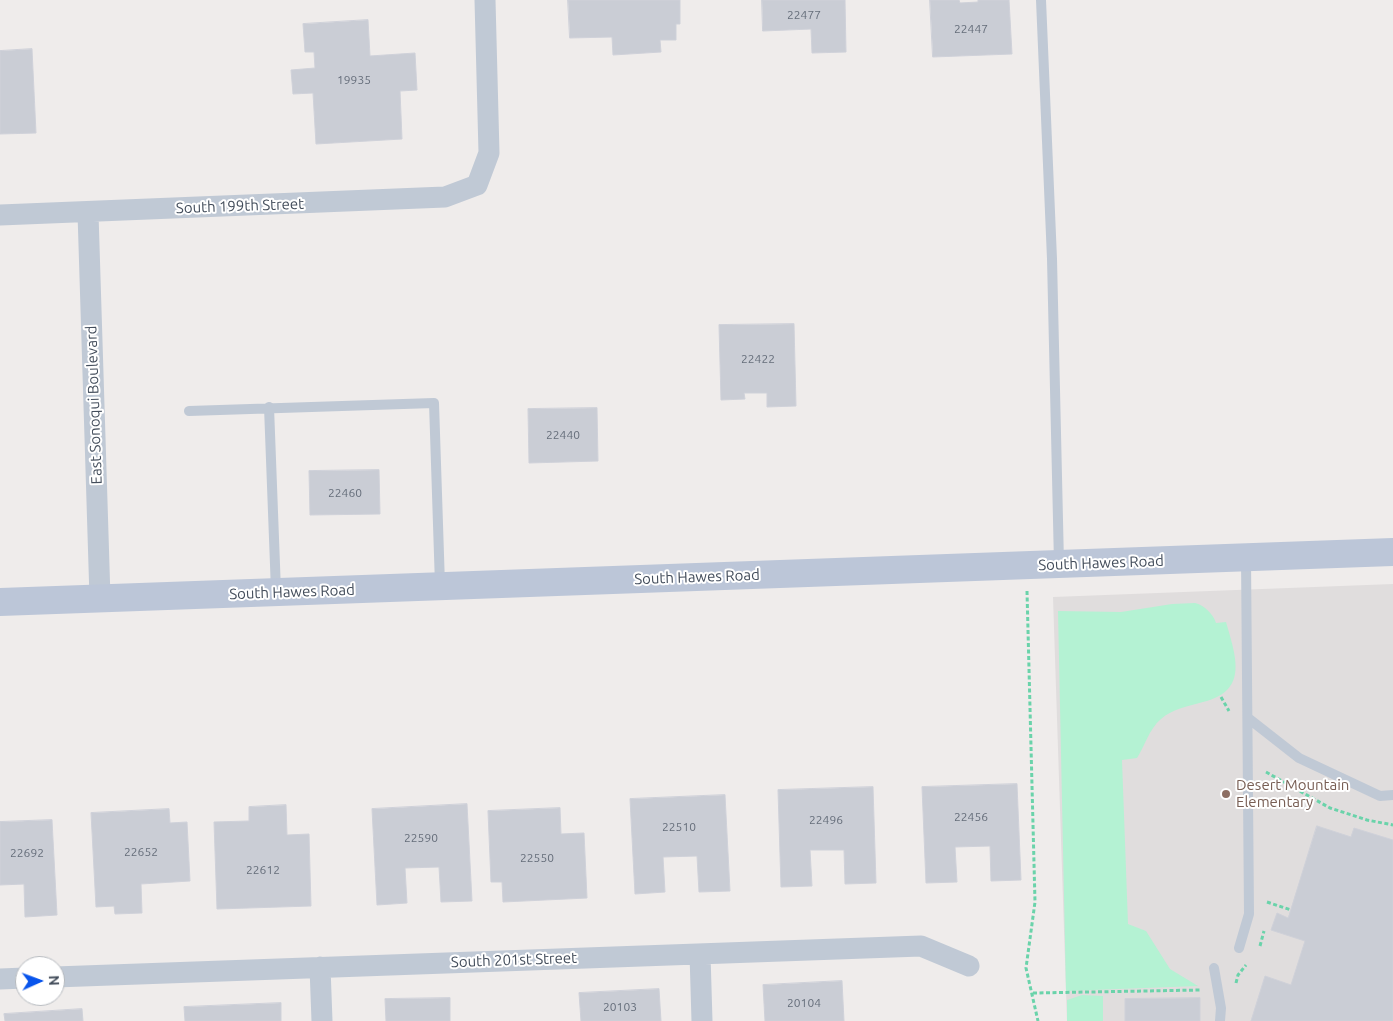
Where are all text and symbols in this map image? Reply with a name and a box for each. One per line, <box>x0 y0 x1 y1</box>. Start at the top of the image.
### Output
house number: 22477 <box>787 8 821 22</box>
house number: 22447 <box>954 22 988 36</box>
house number: 19935 <box>337 73 371 87</box>
street label: South 199th Street <box>176 195 304 217</box>
street label: East Sonoqui Boulevard <box>82 325 106 485</box>
house number: 22422 <box>741 352 775 366</box>
house number: 22440 <box>546 428 580 442</box>
house number: 22460 <box>328 486 362 500</box>
street label: South Hawes Road <box>1038 552 1164 574</box>
street label: South Hawes Road <box>634 566 760 588</box>
street label: South Hawes Road <box>229 581 355 603</box>
place label: Desert Mountain Elementary <box>1236 776 1349 811</box>
marker: Desert Mountain Elementary <box>1220 788 1232 800</box>
house number: 22456 <box>954 810 988 824</box>
house number: 22496 <box>809 813 843 827</box>
house number: 22510 <box>662 820 696 834</box>
house number: 22590 <box>404 831 438 845</box>
house number: 22652 <box>124 845 158 859</box>
house number: 22692 <box>10 846 44 860</box>
house number: 22550 <box>520 851 554 865</box>
house number: 22612 <box>246 863 280 877</box>
street label: South 201st Street <box>451 949 577 971</box>
north arrow <box>15 956 65 1006</box>
text: N <box>46 975 62 986</box>
house number: 20104 <box>787 996 821 1010</box>
house number: 20103 <box>603 1000 637 1014</box>

